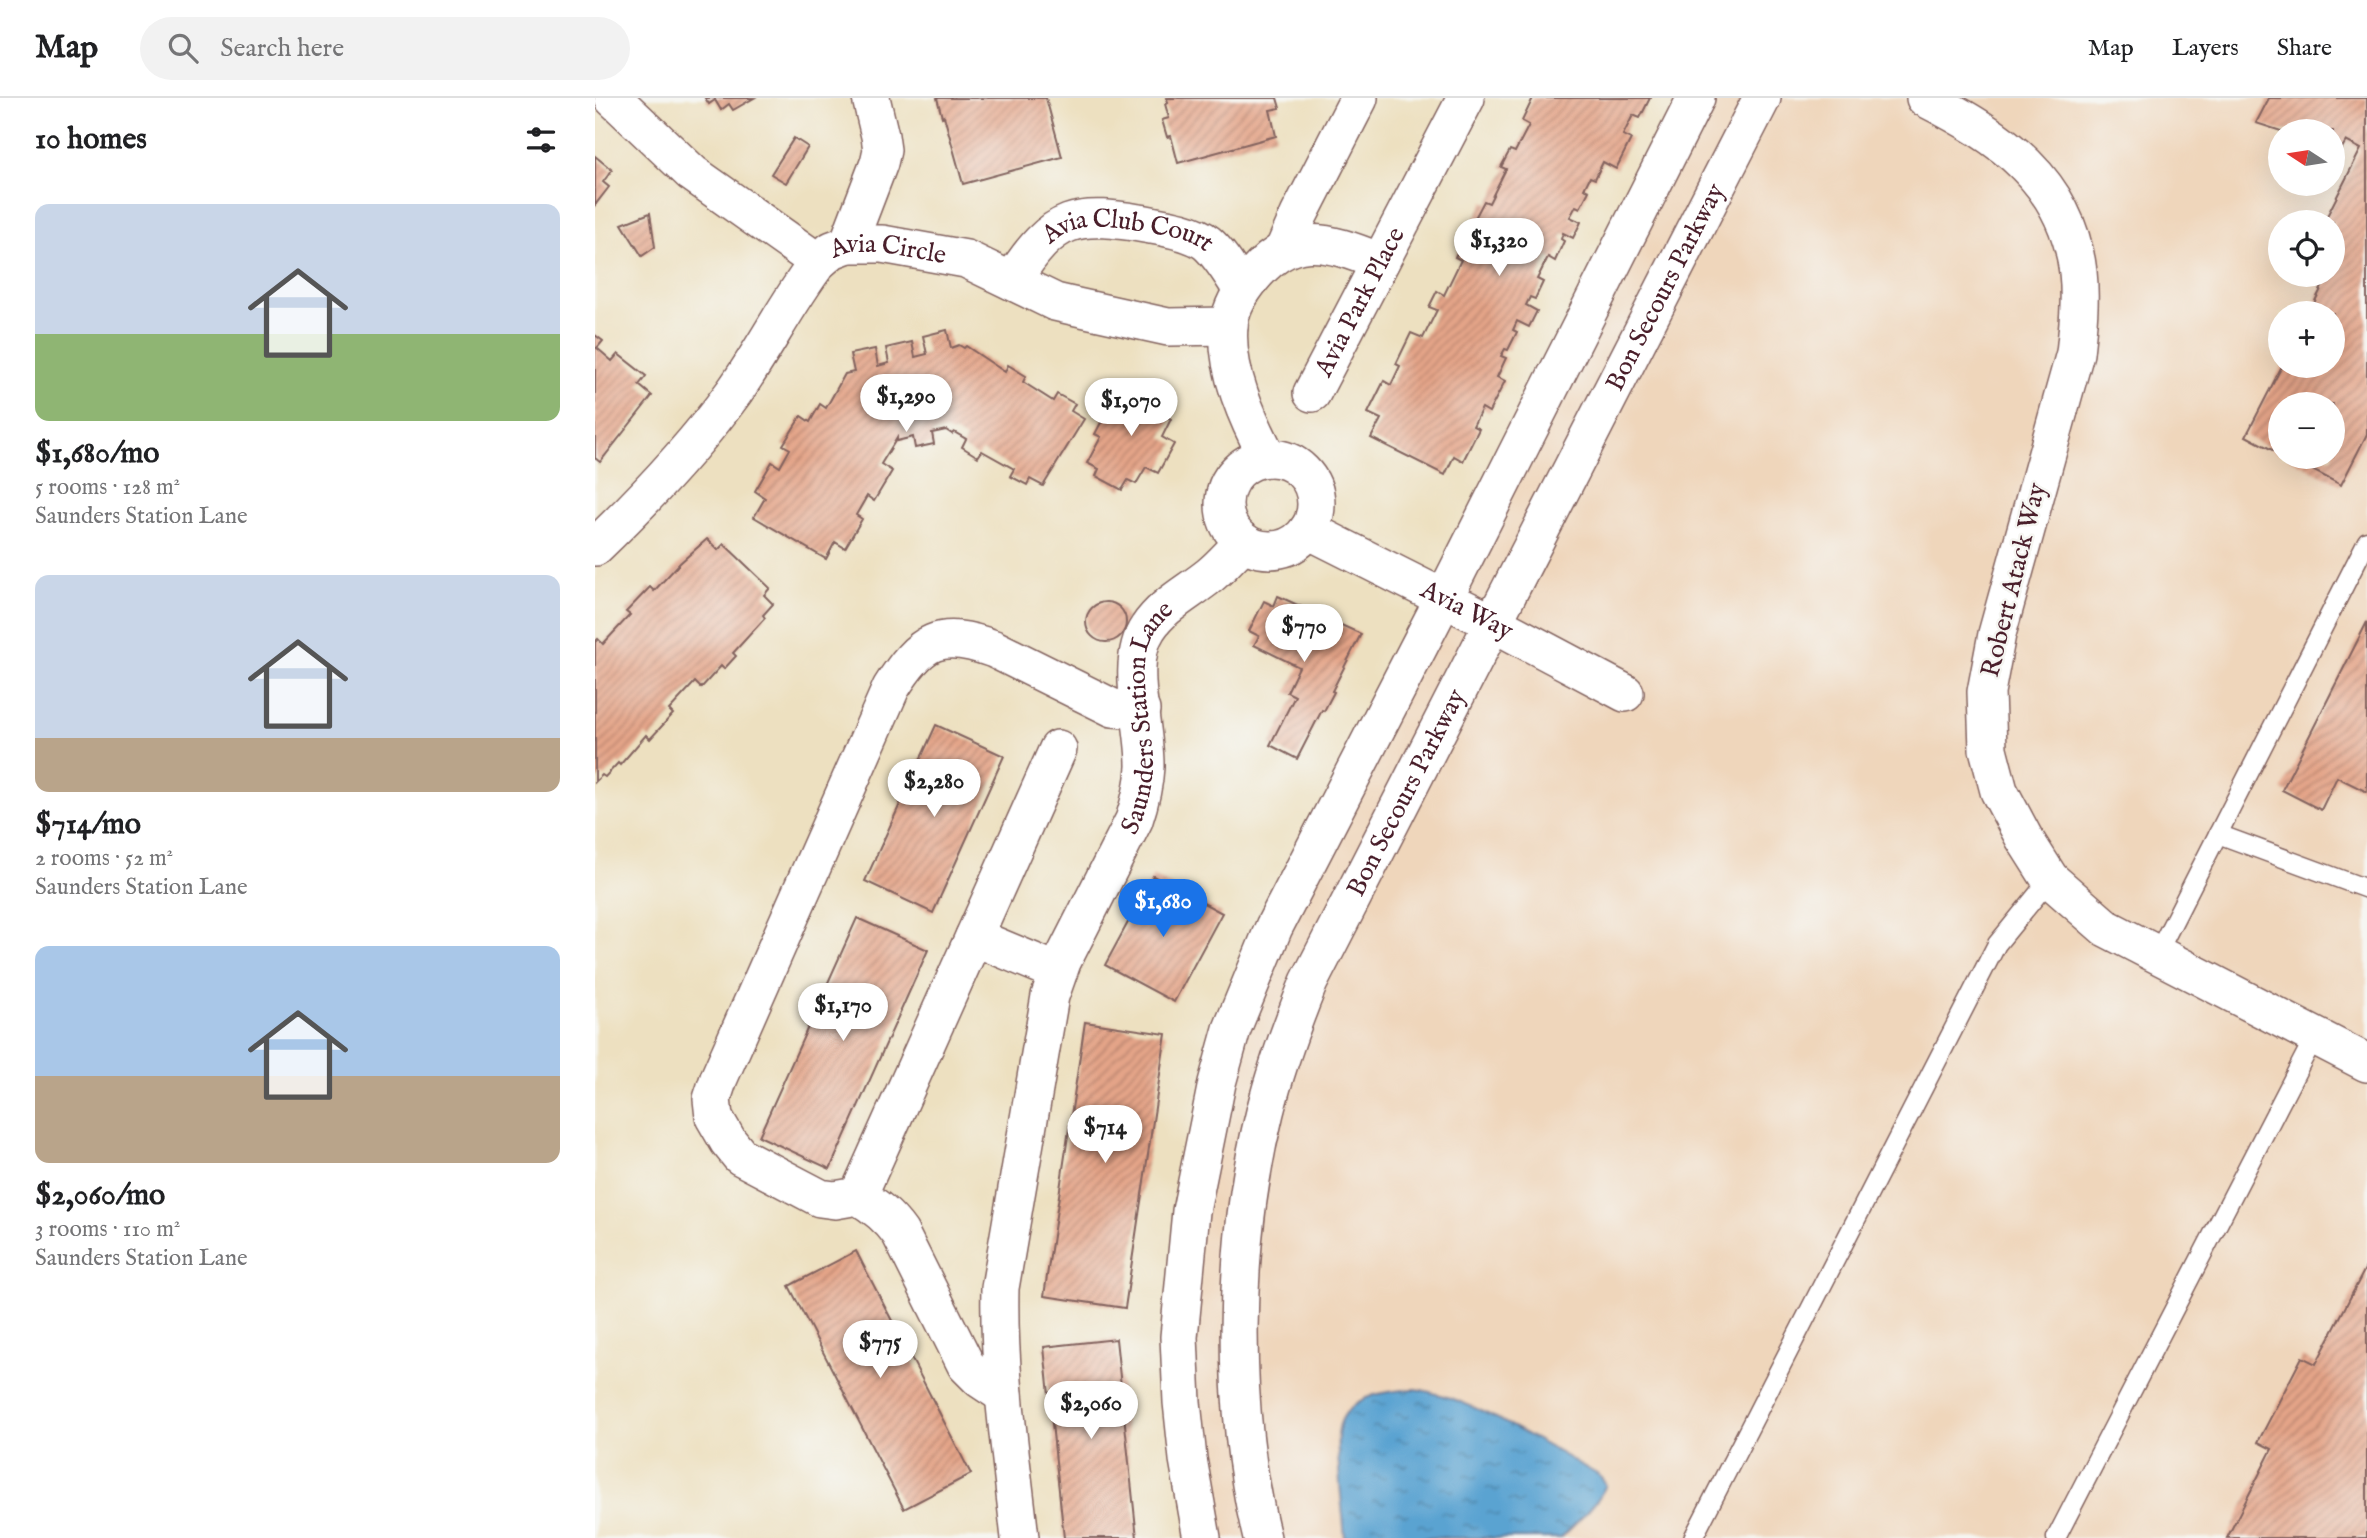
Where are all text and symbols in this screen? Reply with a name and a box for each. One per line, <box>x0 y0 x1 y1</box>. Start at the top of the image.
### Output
search box <box>140 17 630 80</box>
text: Map <box>35 27 98 69</box>
icon: search <box>164 29 202 67</box>
text: Search here <box>220 32 344 65</box>
text: Map <box>2088 33 2134 64</box>
text: Layers <box>2172 33 2239 64</box>
text: Share <box>2277 33 2332 64</box>
north arrow <box>2268 119 2345 196</box>
map controls <box>2268 119 2345 469</box>
text: 10 homes <box>35 121 147 159</box>
icon: filters <box>522 121 560 159</box>
street label: Bon Secours Parkway <box>1598 177 1732 397</box>
street label: Avia Club Court <box>1034 202 1222 259</box>
button: locate <box>2268 210 2345 287</box>
pin: $1,320 <box>1442 218 1556 278</box>
street label: Avia Park Place <box>1307 221 1412 383</box>
text: $1,320 <box>1470 226 1528 255</box>
street label: Avia Circle <box>824 228 949 272</box>
icon: home <box>235 250 361 376</box>
button: + <box>2268 301 2345 378</box>
pin: $1,290 <box>849 374 963 434</box>
pin: $1,070 <box>1074 378 1188 438</box>
text: $1,290 <box>876 382 936 411</box>
text: $1,070 <box>1101 386 1161 415</box>
button: − <box>2268 392 2345 469</box>
text: $1,680/mo <box>35 435 159 473</box>
text: 5 rooms · 128 m² <box>35 473 180 502</box>
street label: Robert Atack Way <box>1974 479 2054 681</box>
text: Saunders Station Lane <box>35 502 248 531</box>
street label: Avia Way <box>1414 572 1519 647</box>
street label: Saunders Station Lane <box>1113 593 1180 840</box>
pin: $770 <box>1263 604 1345 664</box>
text: $770 <box>1281 612 1327 641</box>
icon: home <box>235 621 361 747</box>
street label: Bon Secours Parkway <box>1339 683 1473 902</box>
pin: $2,280 <box>877 760 991 819</box>
text: $2,280 <box>904 767 964 796</box>
text: $714/mo <box>35 806 141 844</box>
text: 2 rooms · 52 m² <box>35 844 173 873</box>
text: Saunders Station Lane <box>35 873 248 902</box>
pin: $1,680 <box>1106 880 1220 939</box>
text: $1,680 <box>1134 887 1192 916</box>
pin: $1,170 <box>786 984 900 1043</box>
text: $1,170 <box>814 991 872 1020</box>
icon: home <box>235 992 361 1118</box>
pin: $714 <box>1064 1105 1146 1165</box>
text: $714 <box>1083 1113 1127 1142</box>
text: $2,060/mo <box>35 1177 165 1215</box>
text: 3 rooms · 110 m² <box>35 1215 180 1244</box>
text: Saunders Station Lane <box>35 1244 248 1273</box>
pin: $775 <box>839 1320 921 1380</box>
text: $775 <box>859 1328 901 1357</box>
pin: $2,060 <box>1034 1382 1148 1441</box>
text: $2,060 <box>1060 1389 1122 1418</box>

